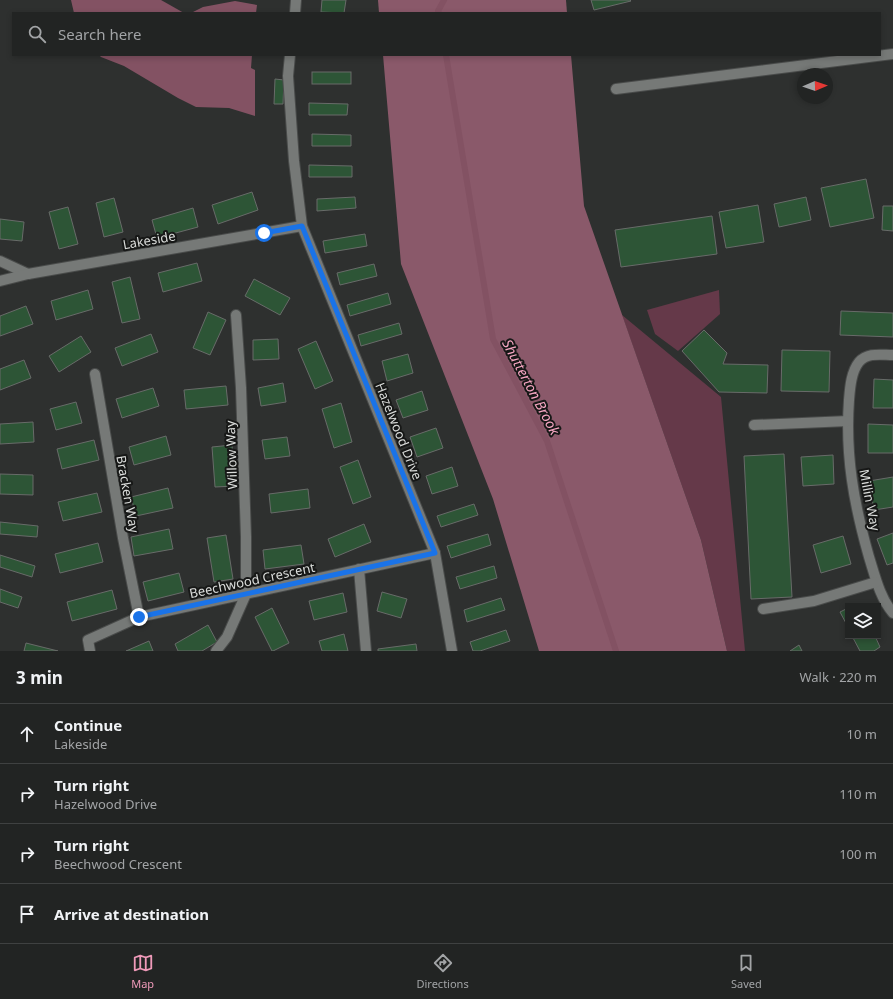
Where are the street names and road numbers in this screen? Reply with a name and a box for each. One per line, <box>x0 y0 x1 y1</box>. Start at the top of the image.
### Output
street label: Lakeside <box>121 227 177 253</box>
street label: Hazelwood Drive <box>371 380 427 482</box>
street label: Willow Way <box>221 420 241 490</box>
street label: Bracken Way <box>112 454 144 535</box>
street label: Millin Way <box>855 468 885 533</box>
street label: Beechwood Crescent <box>188 558 317 602</box>

